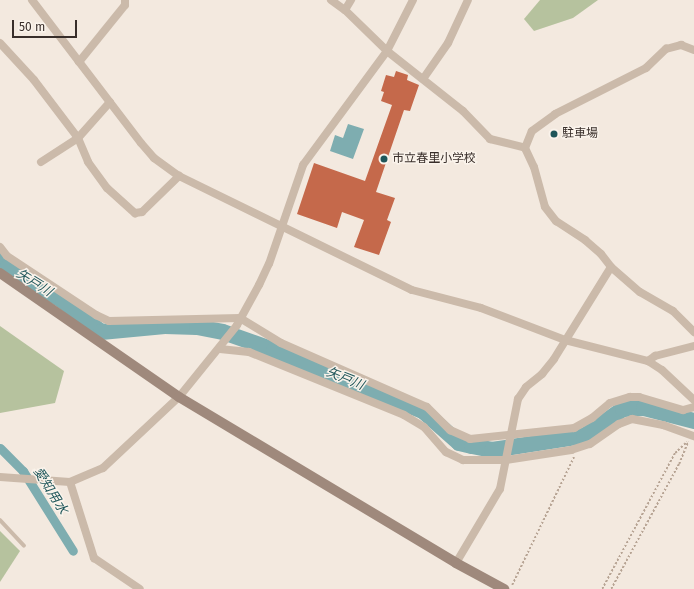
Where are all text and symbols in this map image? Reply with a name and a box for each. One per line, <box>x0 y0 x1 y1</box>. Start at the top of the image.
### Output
scale bar <box>14 12 79 38</box>
text: 50 m <box>19 20 45 34</box>
place label: 駐車場 <box>562 127 598 141</box>
marker: 駐車場 <box>549 129 559 139</box>
place label: 市立春里小学校 <box>392 152 476 166</box>
marker: 市立春里小学校 <box>379 154 389 164</box>
water label: 矢戸川 <box>13 266 55 300</box>
water label: 矢戸川 <box>324 364 366 394</box>
water label: 愛知用水 <box>30 465 70 517</box>

